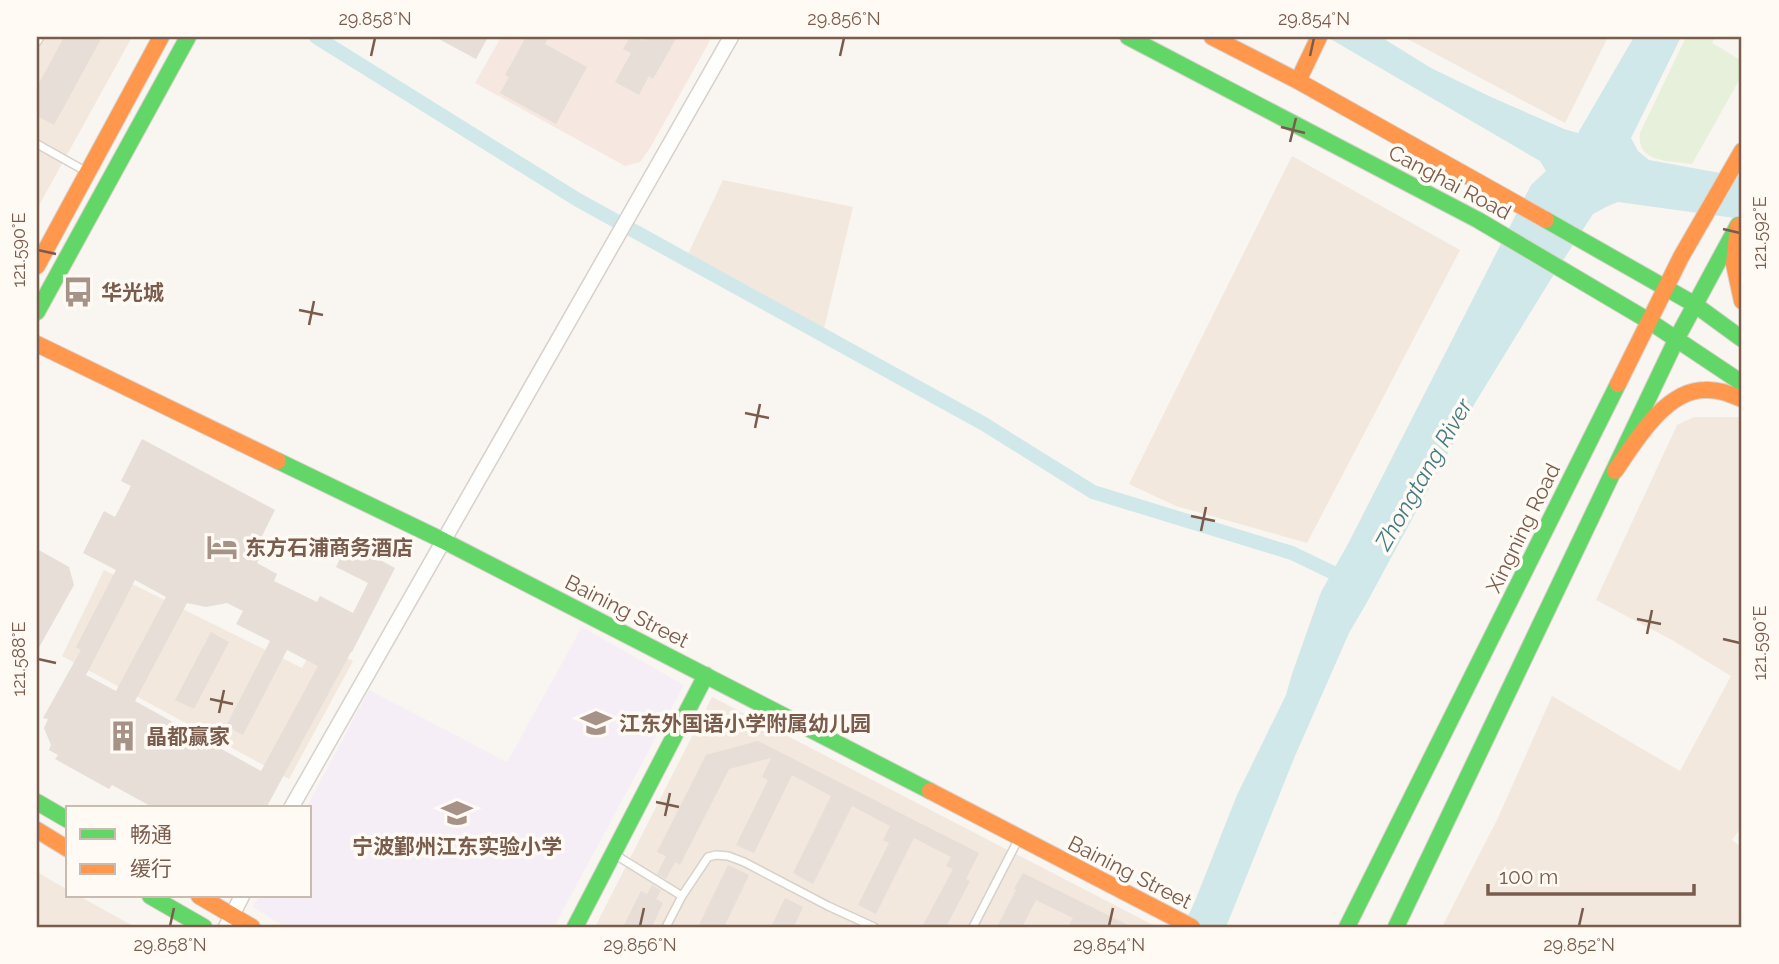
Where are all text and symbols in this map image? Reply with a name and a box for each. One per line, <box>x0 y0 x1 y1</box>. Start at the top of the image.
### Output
text: 29.858°N <box>338 8 412 29</box>
text: 29.856°N <box>807 8 881 29</box>
text: 29.854°N <box>1278 8 1350 29</box>
street label: Canghai Road <box>1384 139 1516 225</box>
text: 121.592°E <box>1749 196 1770 270</box>
text: 121.590°E <box>8 212 29 287</box>
bus stop icon: 华光城 <box>61 275 95 309</box>
place label: 华光城 <box>101 280 164 305</box>
water label: Zhongtang River <box>1368 393 1478 555</box>
street label: Xingning Road <box>1481 459 1565 597</box>
hotel icon: 东方石浦商务酒店 <box>205 530 239 564</box>
place label: 东方石浦商务酒店 <box>245 535 413 560</box>
street label: Baining Street <box>561 569 693 653</box>
text: 121.590°E <box>1749 605 1770 680</box>
text: 121.588°E <box>8 621 29 697</box>
school or university icon: 江东外国语小学附属幼儿园 <box>579 706 613 740</box>
place label: 江东外国语小学附属幼儿园 <box>619 711 871 736</box>
building icon: 晶都赢家 <box>106 719 140 753</box>
place label: 晶都赢家 <box>146 724 230 749</box>
school or university icon: 宁波鄞州江东实验小学 <box>440 796 474 830</box>
legend <box>66 806 312 898</box>
text: 畅通 <box>130 822 172 847</box>
street label: Baining Street <box>1064 830 1196 914</box>
place label: 宁波鄞州江东实验小学 <box>352 834 562 859</box>
scale bar <box>1488 852 1695 896</box>
text: 缓行 <box>130 856 172 881</box>
text: 100 m <box>1499 864 1558 889</box>
text: 29.858°N <box>133 934 207 955</box>
text: 29.856°N <box>603 934 677 955</box>
text: 29.854°N <box>1073 934 1145 955</box>
text: 29.852°N <box>1543 934 1615 955</box>

